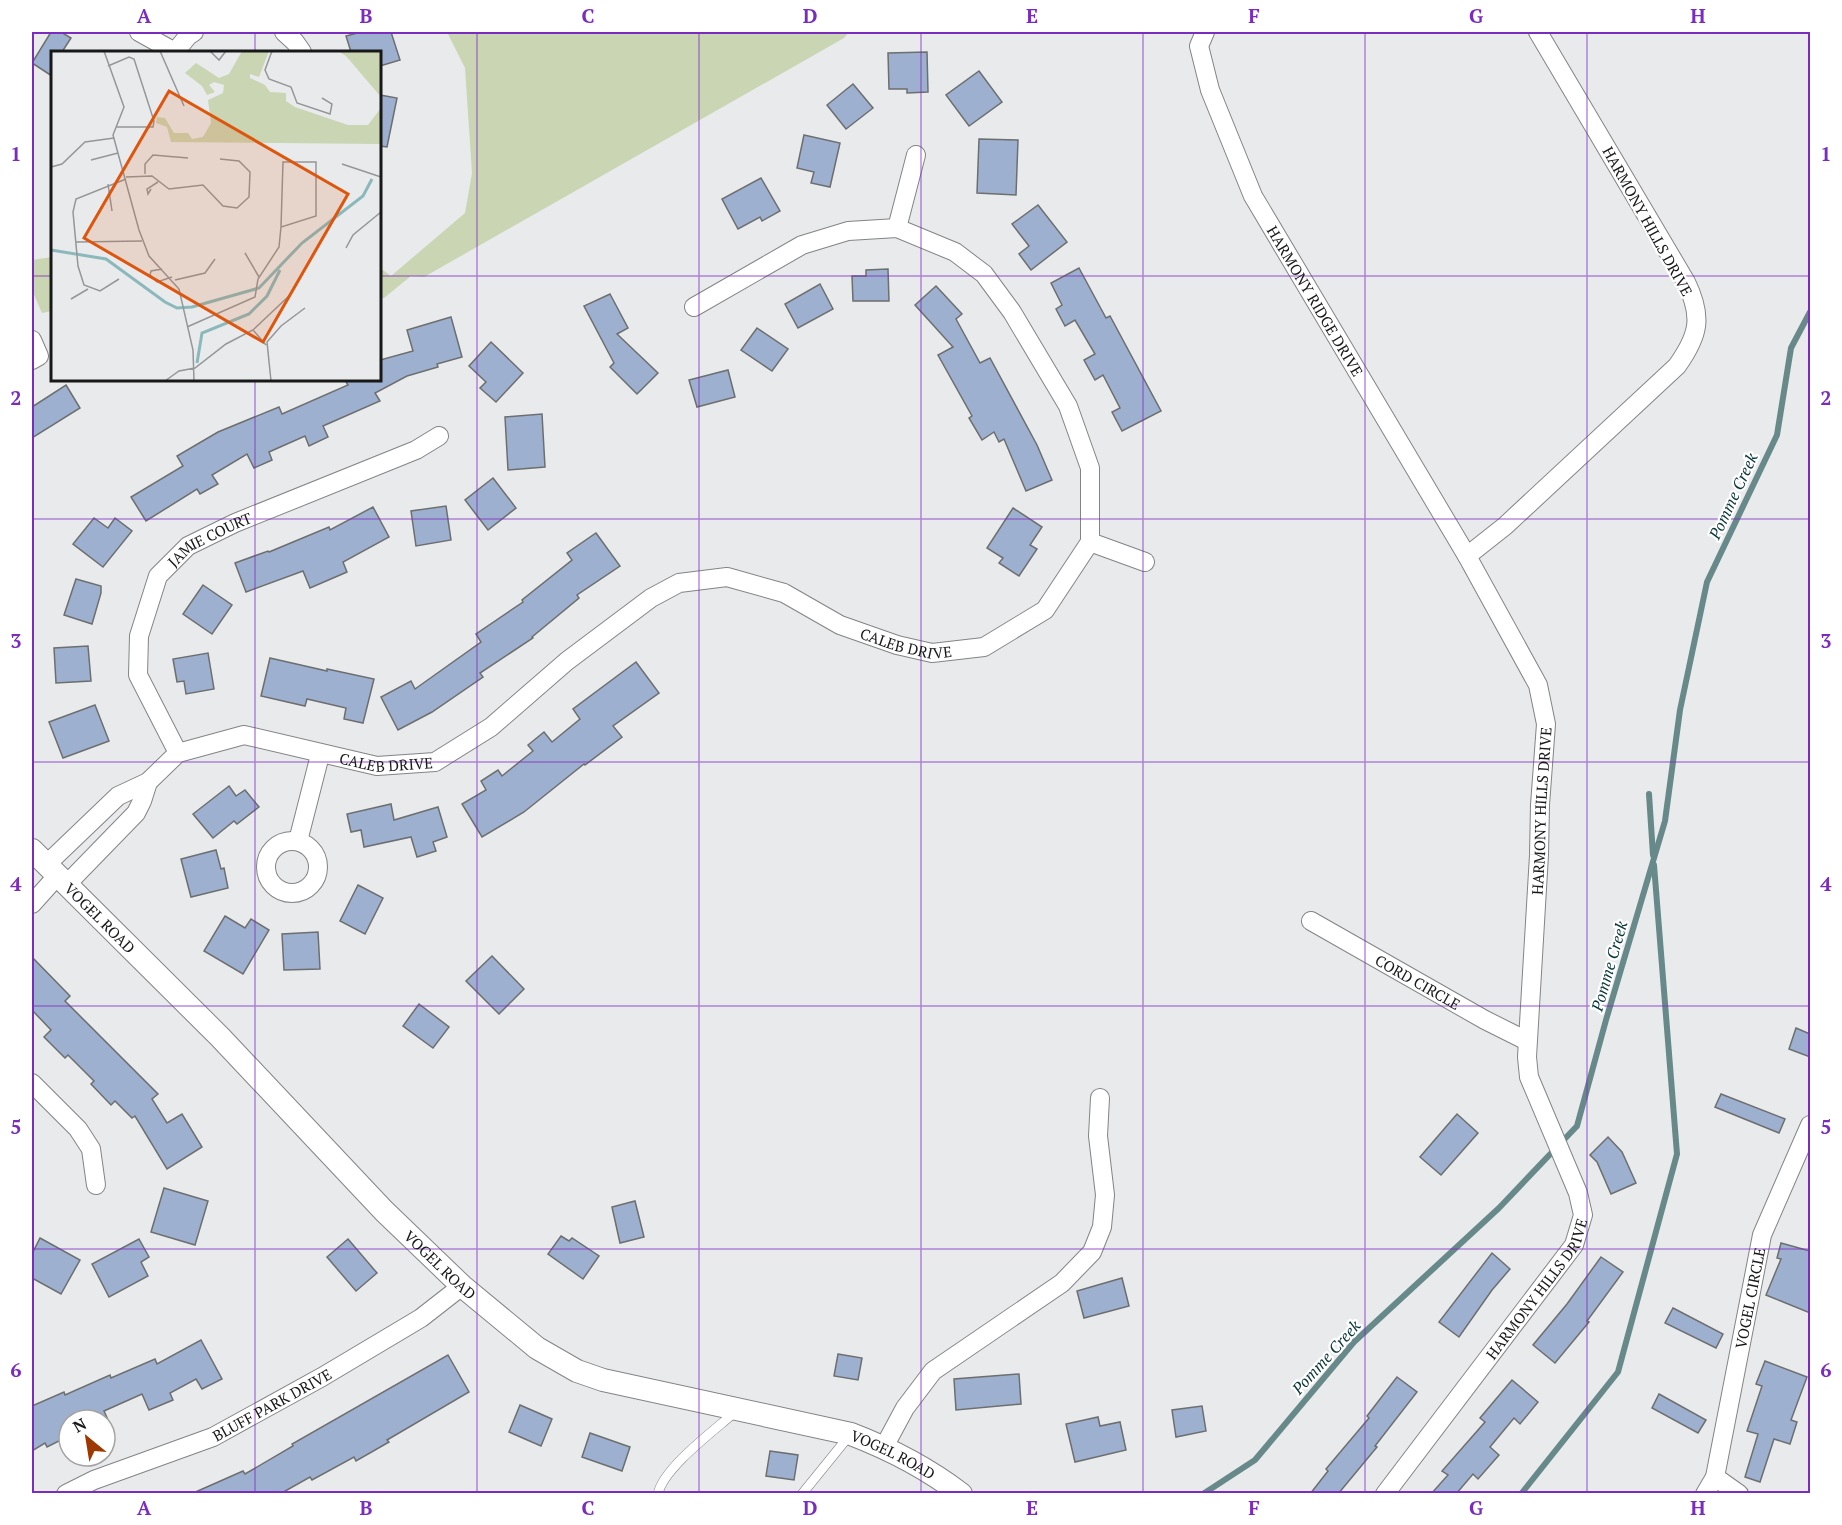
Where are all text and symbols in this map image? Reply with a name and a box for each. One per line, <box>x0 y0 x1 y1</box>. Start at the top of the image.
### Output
text: A <box>137 2 152 29</box>
text: B <box>360 2 373 29</box>
text: C <box>581 2 595 29</box>
text: D <box>803 2 817 29</box>
text: E <box>1026 2 1038 29</box>
text: F <box>1248 2 1260 29</box>
text: G <box>1469 2 1483 29</box>
text: H <box>1690 2 1706 29</box>
inset map <box>51 51 381 381</box>
text: 1 <box>10 140 22 167</box>
text: 1 <box>1820 140 1832 167</box>
street label: HARMONY HILLS DRIVE <box>1599 143 1697 299</box>
street label: HARMONY RIDGE DRIVE <box>1263 222 1368 380</box>
text: 2 <box>10 384 22 411</box>
text: 2 <box>1820 384 1832 411</box>
water label: Pomme Creek <box>1703 449 1763 544</box>
street label: JAMIE COURT <box>163 507 254 571</box>
street label: CALEB DRIVE <box>858 623 953 663</box>
text: 3 <box>10 627 22 654</box>
text: 3 <box>1820 627 1832 654</box>
street label: HARMONY HILLS DRIVE <box>1527 726 1556 895</box>
street label: CALEB DRIVE <box>338 748 433 776</box>
text: 4 <box>10 870 22 897</box>
text: 4 <box>1820 870 1832 897</box>
street label: VOGEL ROAD <box>60 878 140 957</box>
water label: Pomme Creek <box>1585 918 1632 1015</box>
street label: CORD CIRCLE <box>1372 950 1464 1014</box>
text: 5 <box>10 1113 22 1140</box>
text: 5 <box>1820 1113 1832 1140</box>
street label: HARMONY HILLS DRIVE <box>1481 1216 1591 1363</box>
street label: VOGEL ROAD <box>400 1226 480 1304</box>
street label: VOGEL CIRCLE <box>1730 1246 1769 1350</box>
water label: Pomme Creek <box>1286 1315 1365 1400</box>
text: 6 <box>10 1356 22 1383</box>
text: 6 <box>1820 1356 1832 1383</box>
street label: BLUFF PARK DRIVE <box>209 1364 335 1445</box>
north arrow <box>57 1408 117 1468</box>
text: N <box>69 1412 90 1438</box>
street label: VOGEL ROAD <box>848 1425 939 1484</box>
text: A <box>137 1494 152 1521</box>
text: B <box>360 1494 373 1521</box>
text: C <box>581 1494 595 1521</box>
text: D <box>803 1494 817 1521</box>
text: E <box>1026 1494 1038 1521</box>
text: F <box>1248 1494 1260 1521</box>
text: G <box>1469 1494 1483 1521</box>
text: H <box>1690 1494 1706 1521</box>

